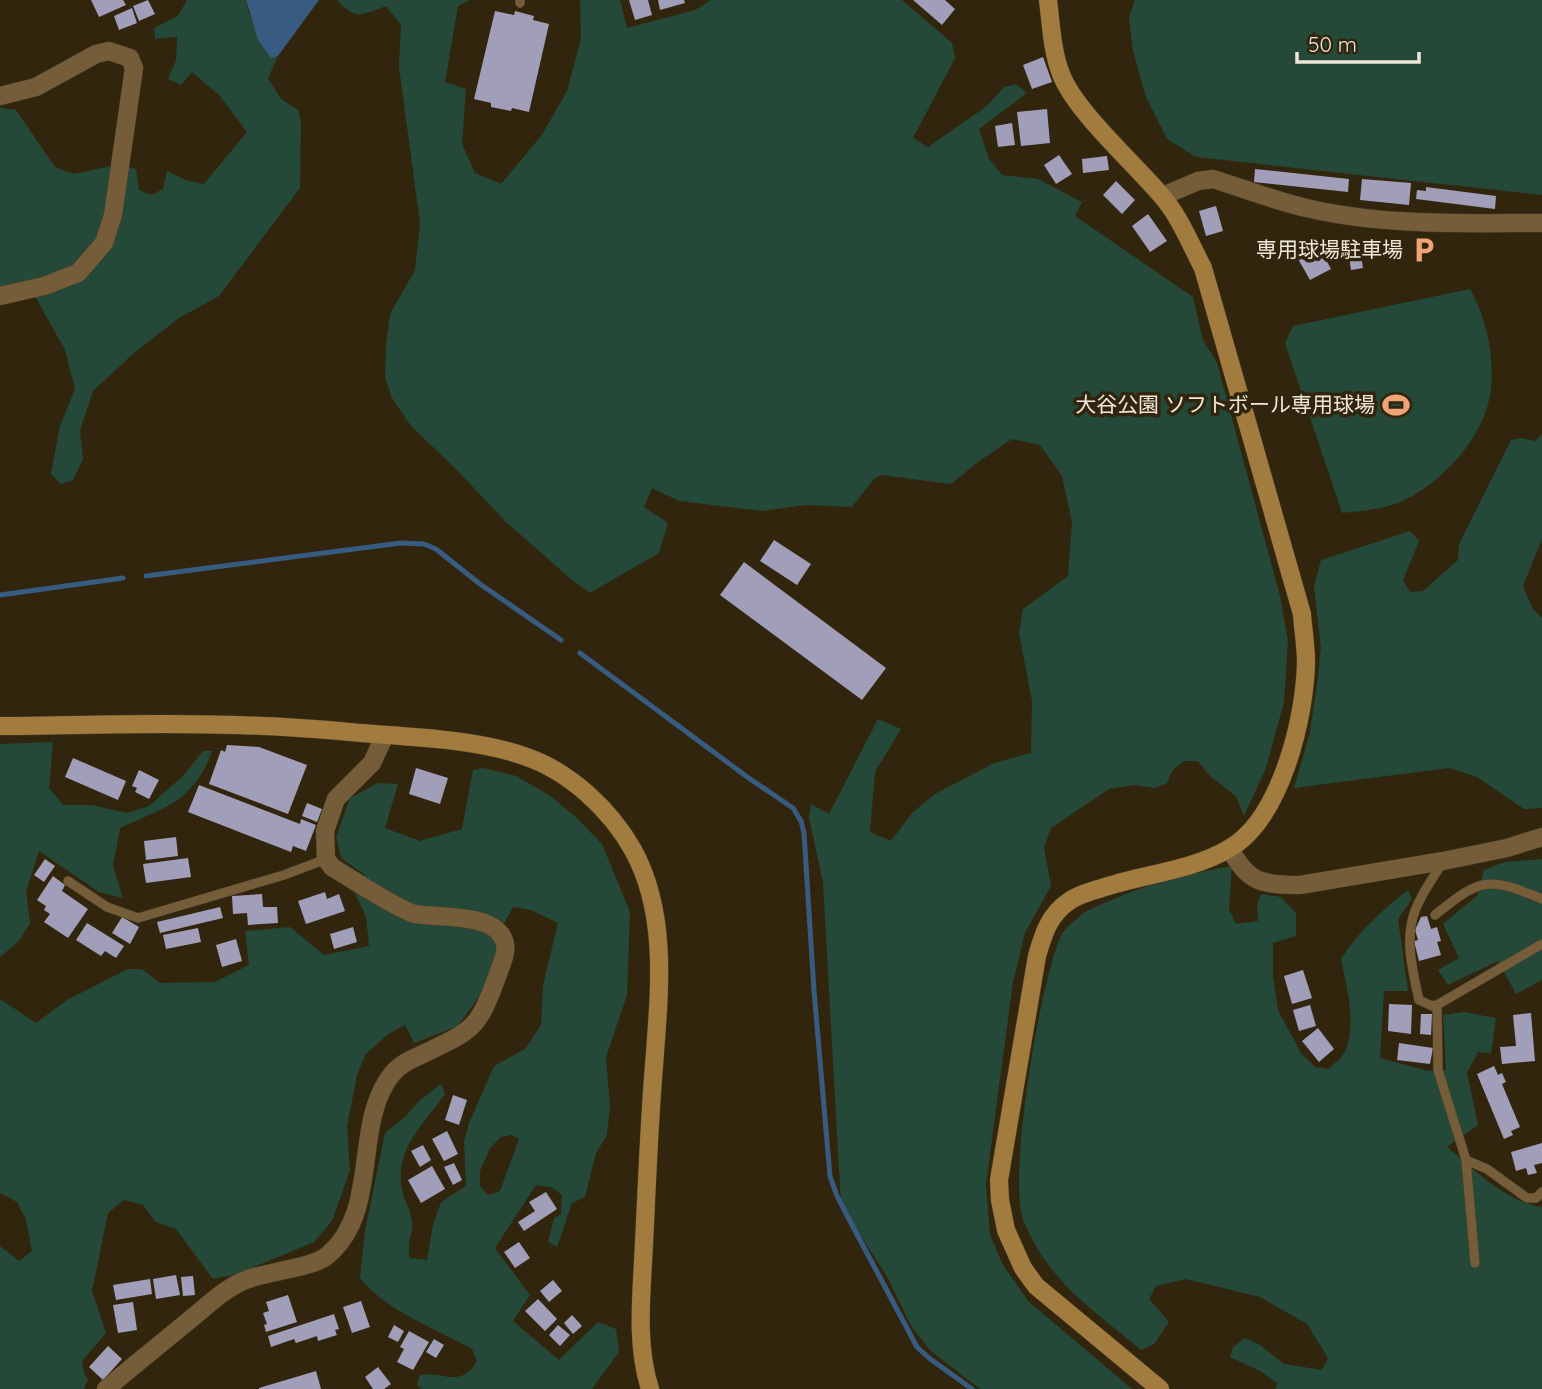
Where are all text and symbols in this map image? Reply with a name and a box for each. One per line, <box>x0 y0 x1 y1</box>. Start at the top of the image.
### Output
scale bar <box>1297 21 1420 65</box>
text: 50 m <box>1308 31 1357 57</box>
parking icon: 専用球場駐車場 <box>1409 235 1439 265</box>
place label: 専用球場駐車場 <box>1256 236 1403 262</box>
sports icon: 大谷公園 ソフトボール専用球場 <box>1381 390 1411 420</box>
place label: 大谷公園 ソフトボール専用球場 <box>1075 391 1375 417</box>

